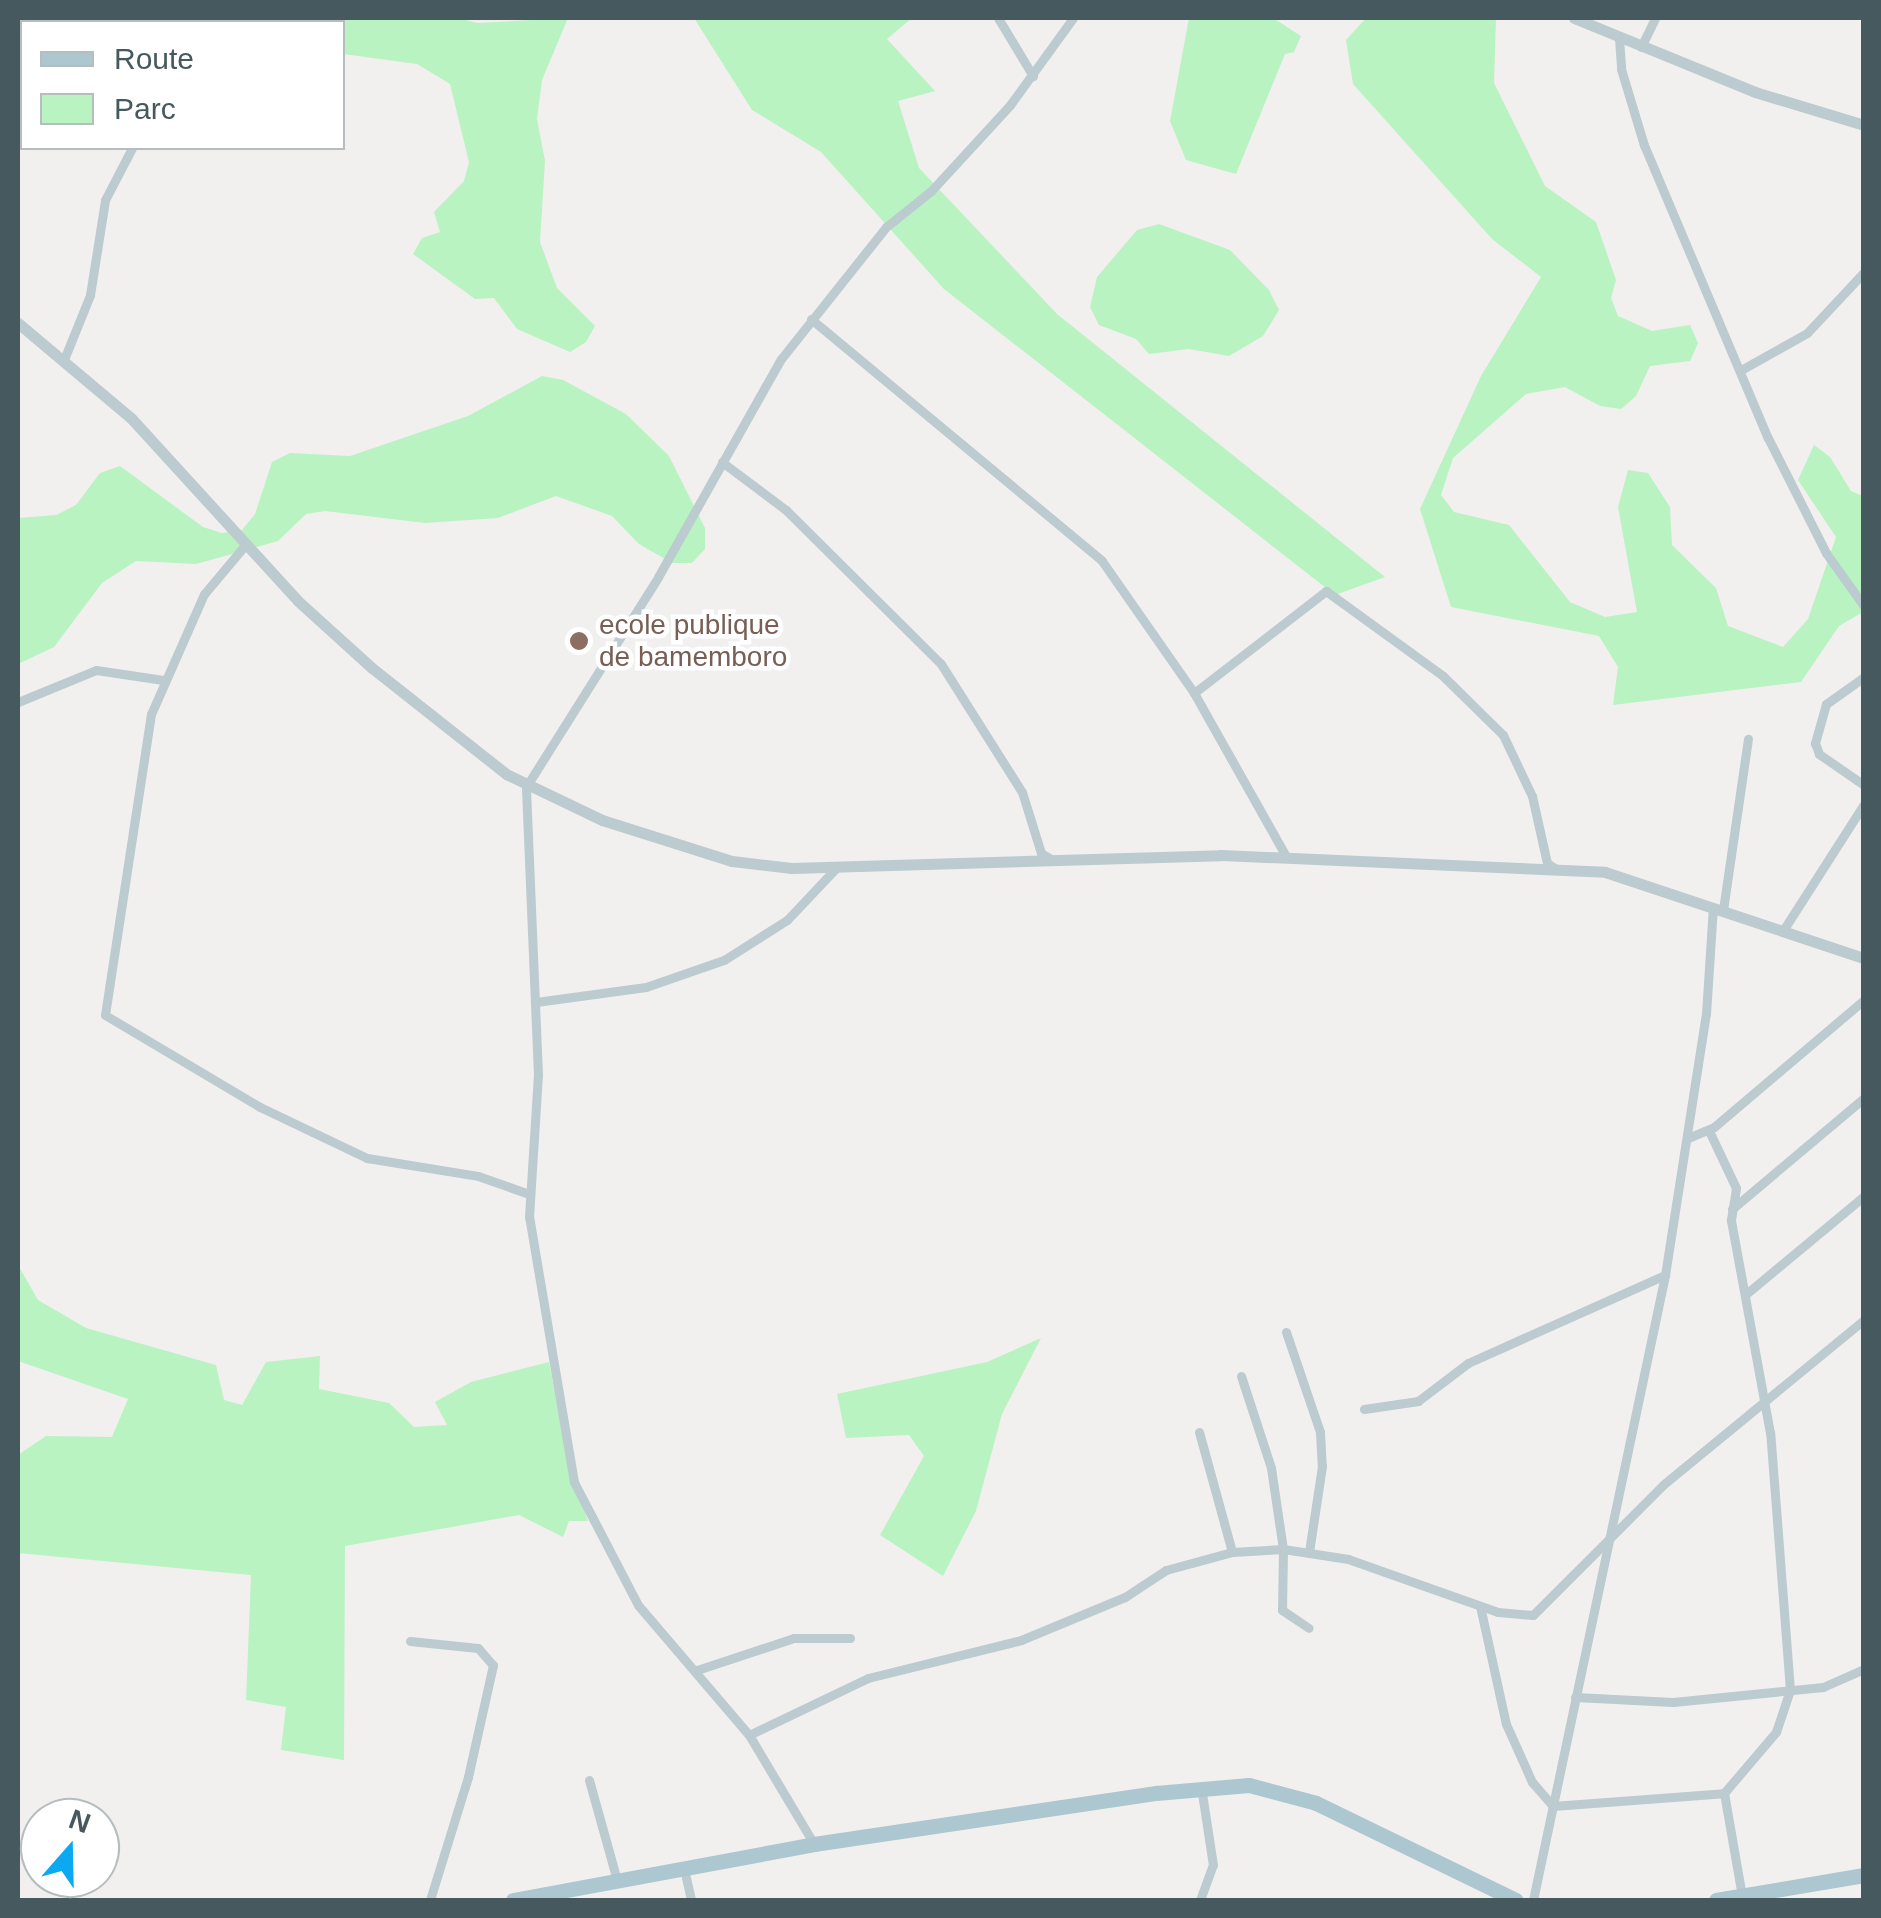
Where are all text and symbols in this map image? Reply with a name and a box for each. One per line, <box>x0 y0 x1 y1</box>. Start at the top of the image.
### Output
legend <box>20 20 345 150</box>
text: Route <box>114 42 194 75</box>
text: Parc <box>114 92 176 125</box>
place label: ecole publique de bamemboro <box>599 608 787 674</box>
marker: ecole publique de bamemboro <box>568 630 590 652</box>
north arrow <box>20 1798 120 1898</box>
text: N <box>65 1803 95 1839</box>

